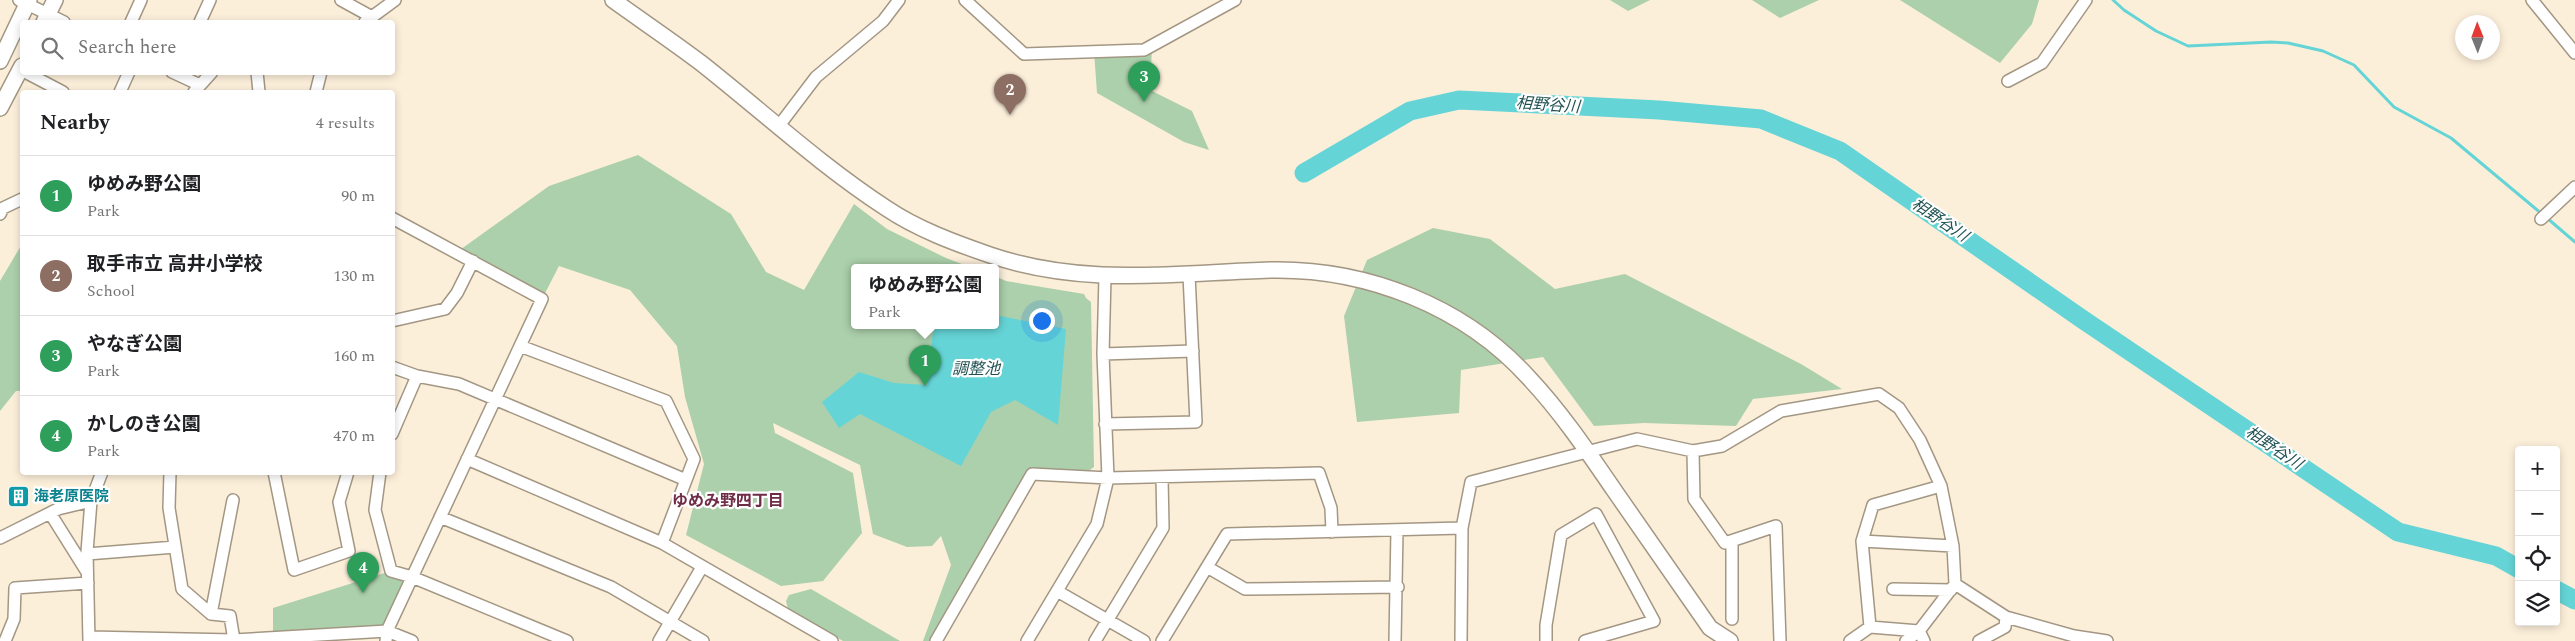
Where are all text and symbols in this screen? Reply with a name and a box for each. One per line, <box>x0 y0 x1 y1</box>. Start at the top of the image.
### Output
north arrow <box>2455 15 2500 60</box>
search box <box>20 20 395 75</box>
text: Search here <box>78 33 177 62</box>
icon: search <box>38 34 66 62</box>
pin: 3 <box>1128 61 1160 102</box>
pin: 2 <box>994 74 1026 115</box>
water label: 相野谷川 <box>1515 91 1583 119</box>
text: Nearby <box>40 107 110 139</box>
text: 4 results <box>316 111 375 135</box>
text: ゆめみ野公園 <box>87 170 201 199</box>
text: 1 <box>52 184 60 208</box>
text: 90 m <box>341 184 375 208</box>
water label: 相野谷川 <box>1907 192 1975 249</box>
text: Park <box>87 199 120 223</box>
text: 取手市立 高井小学校 <box>87 250 263 279</box>
text: 2 <box>52 264 60 288</box>
text: 130 m <box>333 264 375 288</box>
popup <box>851 264 999 329</box>
text: ゆめみ野公園 <box>868 271 982 300</box>
text: School <box>87 279 135 303</box>
text: Park <box>868 300 901 324</box>
your location <box>1029 308 1055 334</box>
text: やなぎ公園 <box>87 330 182 359</box>
text: 3 <box>52 344 60 368</box>
text: 160 m <box>333 344 375 368</box>
pin: 1 <box>909 345 941 386</box>
water label: 調整池 <box>952 357 1002 381</box>
text: Park <box>87 359 120 383</box>
text: かしのき公園 <box>87 410 200 439</box>
water label: 相野谷川 <box>2241 420 2309 477</box>
text: 4 <box>52 424 60 448</box>
text: 470 m <box>333 424 375 448</box>
text: Park <box>87 439 120 463</box>
map controls <box>2515 446 2560 626</box>
button: + <box>2515 446 2560 491</box>
building icon: 海老原医院 <box>6 484 30 508</box>
place label: 海老原医院 <box>34 485 109 508</box>
district label: ゆめみ野四丁目 <box>672 489 784 513</box>
button: − <box>2515 491 2560 536</box>
button: locate <box>2515 536 2560 581</box>
pin: 4 <box>347 552 379 593</box>
button: layers <box>2515 581 2560 626</box>

